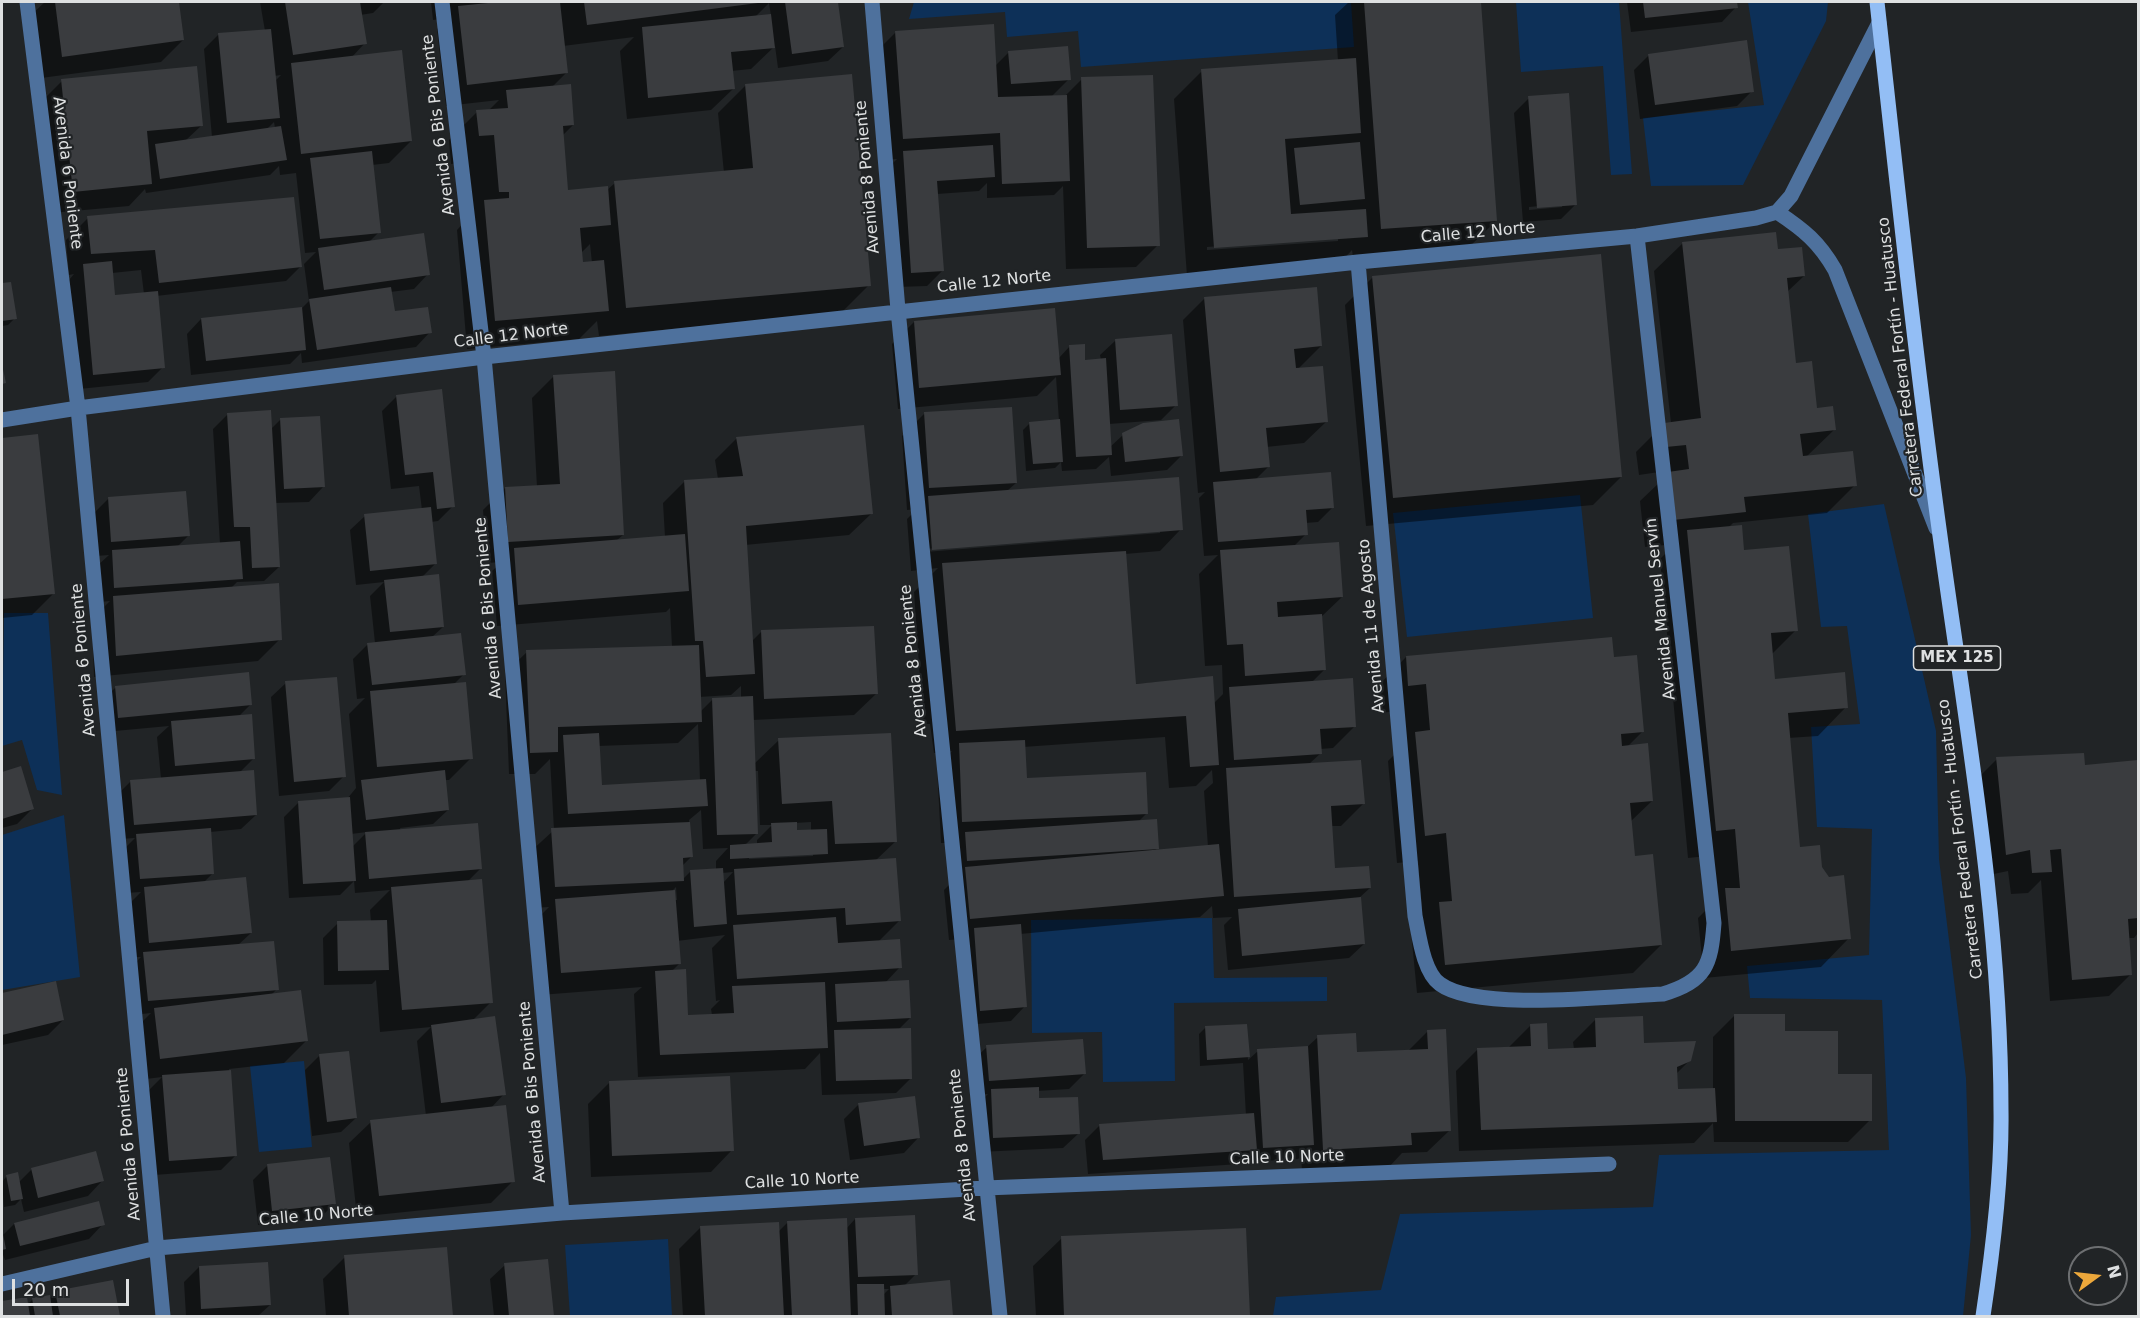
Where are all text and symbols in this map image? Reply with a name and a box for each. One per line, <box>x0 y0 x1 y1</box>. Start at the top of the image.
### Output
street label: Avenida 6 Bis Poniente <box>418 33 460 217</box>
street label: Avenida 6 Poniente <box>48 96 86 250</box>
street label: Avenida 8 Poniente <box>852 100 884 254</box>
street label: Carretera Federal Fortín - Huatusco <box>1874 216 1928 498</box>
street label: Calle 12 Norte <box>1420 218 1536 248</box>
street label: Calle 12 Norte <box>936 266 1052 298</box>
street label: Calle 12 Norte <box>453 319 569 353</box>
street label: Avenida 6 Bis Poniente <box>471 516 507 700</box>
street label: Avenida Manuel Servín <box>1642 517 1680 701</box>
street label: Avenida 11 de Agosto <box>1355 538 1389 714</box>
street label: Avenida 6 Poniente <box>68 583 100 737</box>
street label: Avenida 8 Poniente <box>896 584 932 738</box>
road number: MEX 125 <box>1914 646 2000 670</box>
street label: Carretera Federal Fortín - Huatusco <box>1934 698 1988 980</box>
street label: Avenida 6 Bis Poniente <box>515 1000 551 1184</box>
street label: Avenida 6 Poniente <box>113 1067 145 1221</box>
street label: Avenida 8 Poniente <box>945 1068 981 1222</box>
street label: Calle 10 Norte <box>1229 1146 1345 1170</box>
street label: Calle 10 Norte <box>744 1168 860 1194</box>
street label: Calle 10 Norte <box>258 1201 374 1231</box>
north arrow <box>2068 1246 2128 1306</box>
text: N <box>2103 1263 2125 1281</box>
scale bar <box>15 1267 132 1305</box>
text: 20 m <box>23 1279 69 1300</box>

